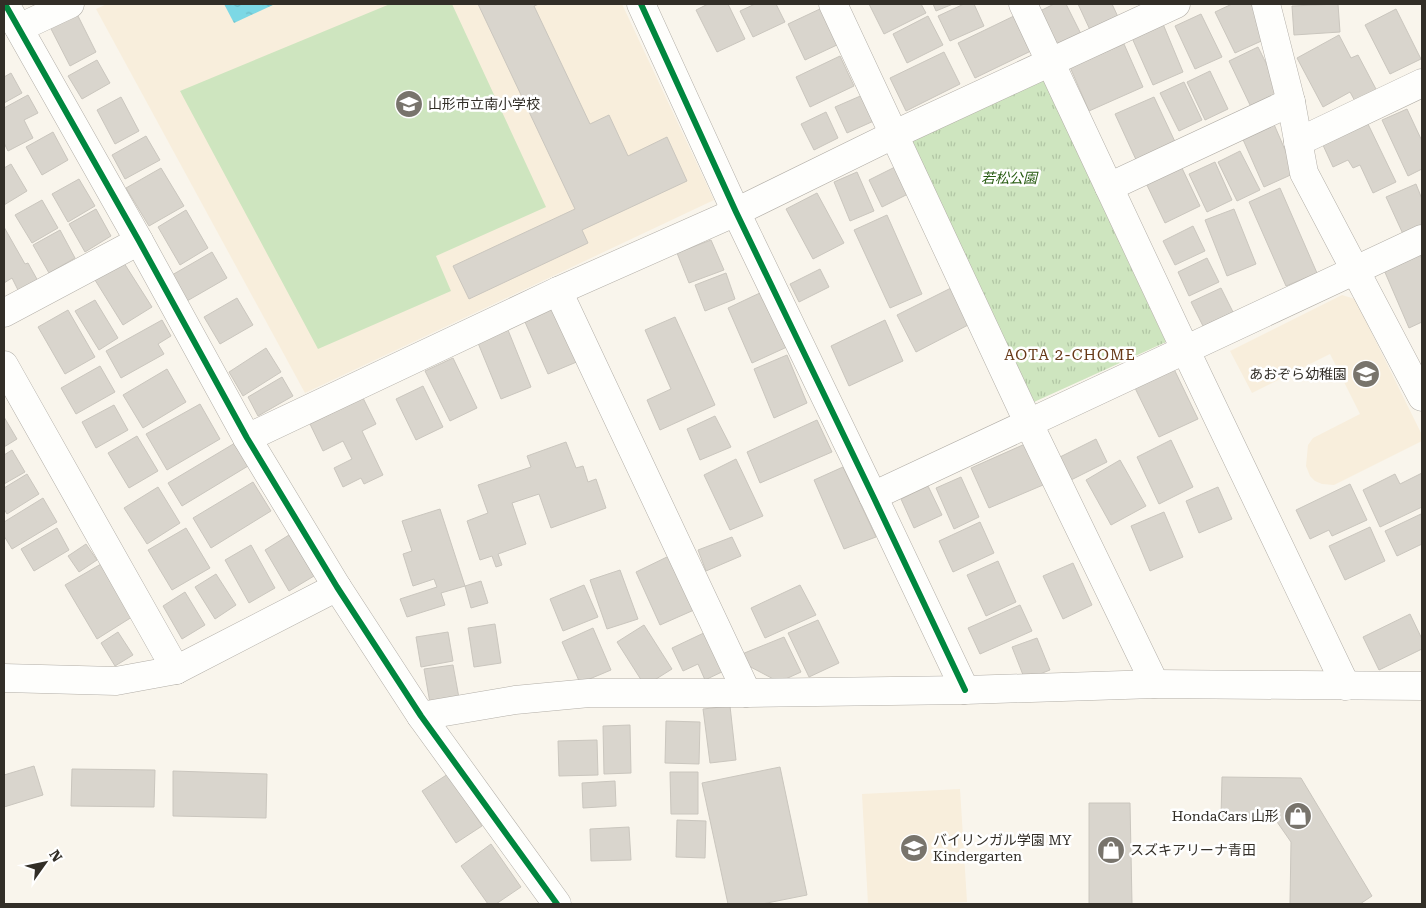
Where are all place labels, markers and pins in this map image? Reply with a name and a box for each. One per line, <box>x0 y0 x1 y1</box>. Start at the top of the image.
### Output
school or university icon: 山形市立南小学校 <box>394 89 424 119</box>
place label: 山形市立南小学校 <box>428 96 540 112</box>
school or university icon: あおぞら幼稚園 <box>1351 359 1381 389</box>
place label: あおぞら幼稚園 <box>1249 366 1347 382</box>
shop icon: HondaCars 山形 <box>1283 801 1313 831</box>
place label: HondaCars 山形 <box>1172 808 1279 824</box>
place label: バイリンガル学園 MY Kindergarten <box>933 832 1072 864</box>
school or university icon: バイリンガル学園 MY Kindergarten <box>899 833 929 863</box>
shop icon: スズキアリーナ青田 <box>1096 835 1126 865</box>
place label: スズキアリーナ青田 <box>1130 842 1256 858</box>

